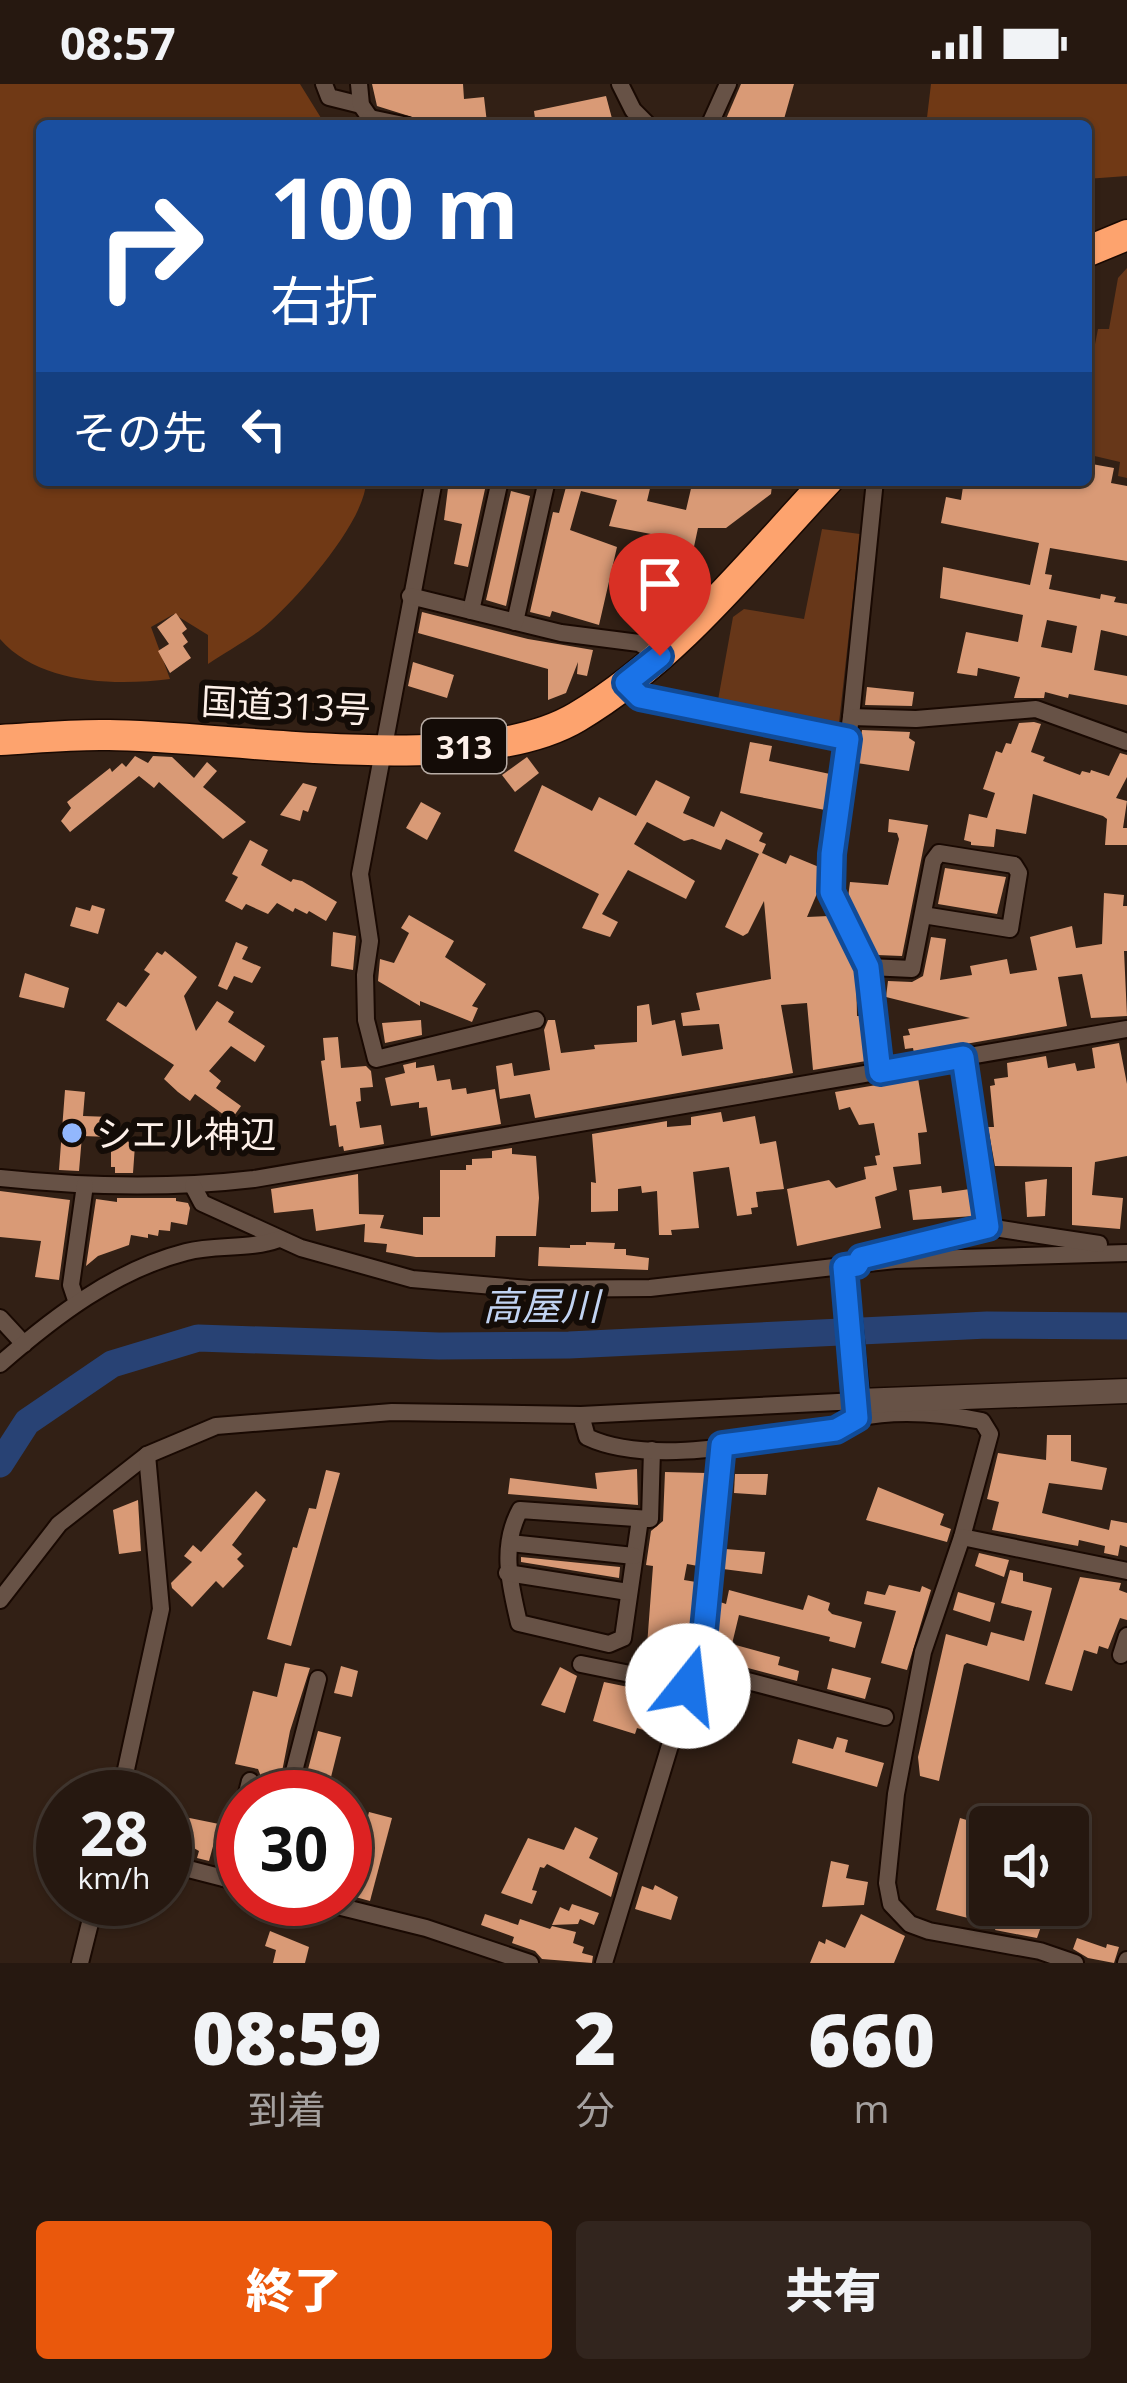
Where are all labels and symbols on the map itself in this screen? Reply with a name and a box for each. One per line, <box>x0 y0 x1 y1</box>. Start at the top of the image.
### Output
pin <box>609 533 711 656</box>
street label: 国道313号 <box>200 676 372 734</box>
road number: 313 <box>422 719 506 773</box>
place label: シエル神辺 <box>96 1109 276 1158</box>
marker: シエル神辺 <box>59 1120 85 1146</box>
water label: 高屋川 <box>482 1278 603 1331</box>
position arrow <box>625 1623 751 1749</box>
speed limit sign: 30 <box>216 1770 372 1926</box>

